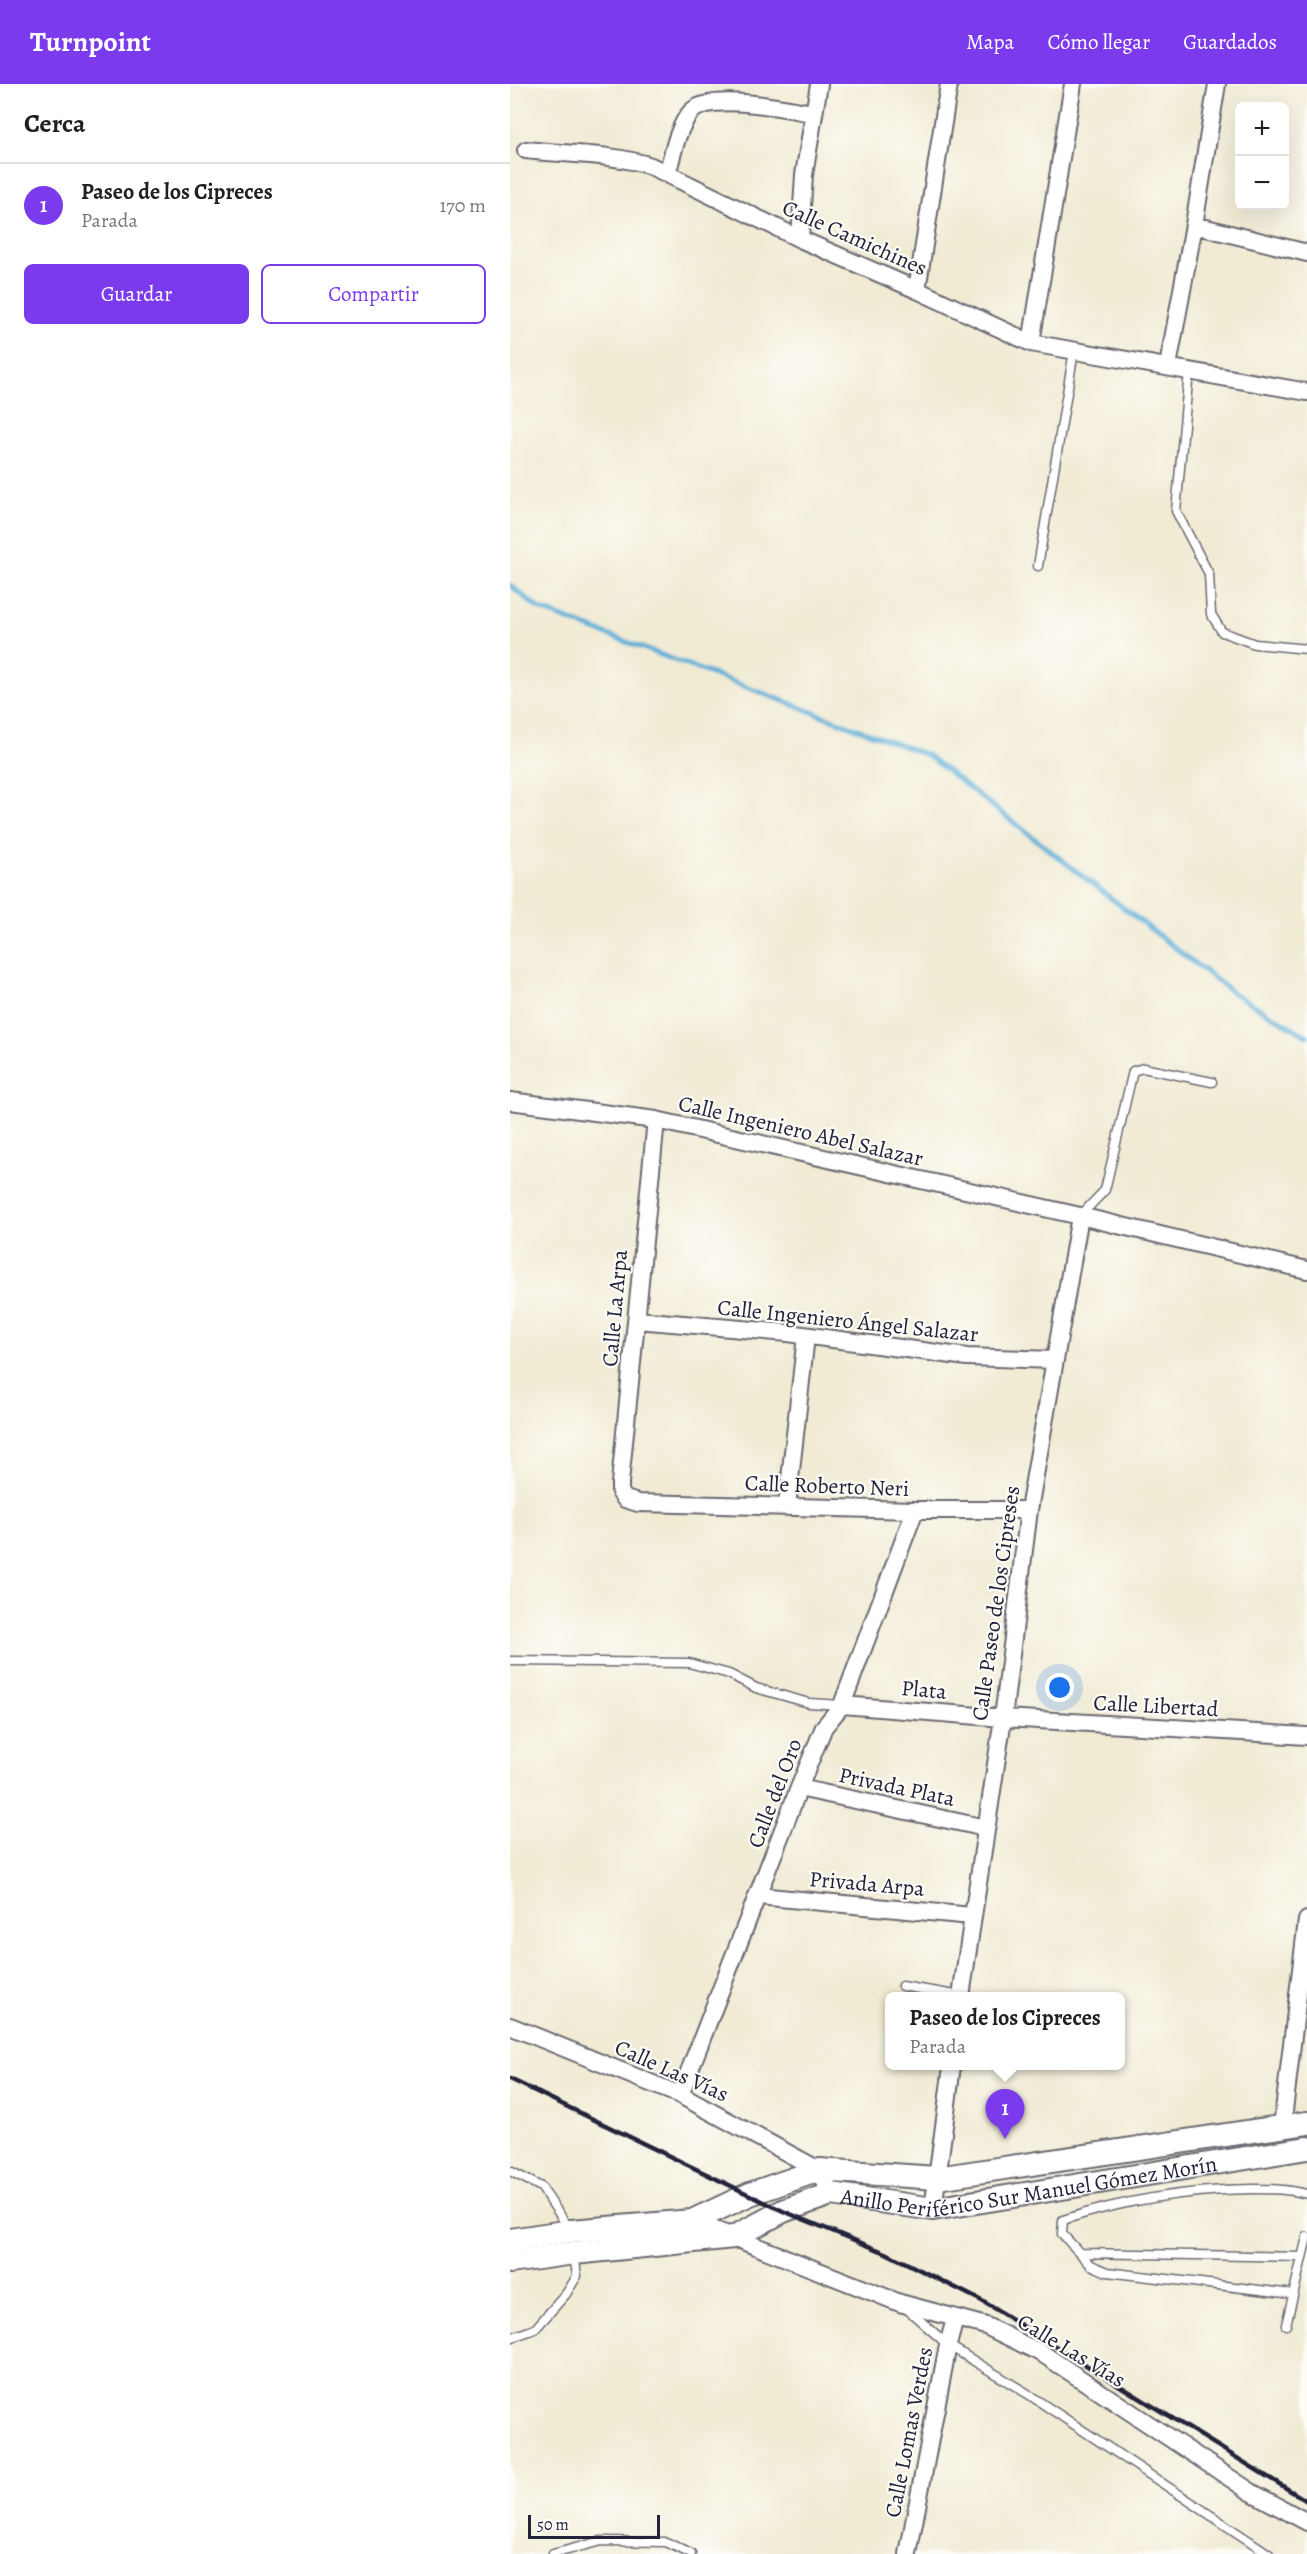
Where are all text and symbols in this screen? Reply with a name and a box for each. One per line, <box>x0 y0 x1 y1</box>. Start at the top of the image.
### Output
text: Turnpoint <box>30 23 151 61</box>
text: Mapa <box>966 28 1014 56</box>
text: Cómo llegar <box>1047 28 1150 56</box>
text: Guardados <box>1183 28 1277 56</box>
map controls <box>1235 102 1289 210</box>
button: + <box>1235 102 1289 156</box>
text: Cerca <box>24 106 86 141</box>
button: − <box>1235 156 1289 210</box>
text: Paseo de los Cipreces <box>81 177 273 207</box>
text: 1 <box>40 192 47 219</box>
text: 170 m <box>440 192 486 219</box>
street label: Calle Camichines <box>777 193 932 283</box>
text: Parada <box>81 207 138 234</box>
button: Guardar <box>24 264 249 324</box>
button: Compartir <box>261 264 486 324</box>
street label: Calle Ingeniero Abel Salazar <box>675 1088 926 1174</box>
street label: Calle La Arpa <box>595 1248 635 1368</box>
street label: Calle Ingeniero Ángel Salazar <box>716 1292 980 1350</box>
street label: Calle Roberto Neri <box>744 1468 910 1504</box>
street label: Calle Paseo de los Cipreses <box>965 1484 1027 1723</box>
street label: Plata <box>900 1673 949 1707</box>
your location <box>1045 1673 1074 1702</box>
street label: Calle Libertad <box>1093 1688 1219 1724</box>
street label: Calle del Oro <box>740 1734 810 1852</box>
street label: Privada Plata <box>836 1760 958 1814</box>
street label: Privada Arpa <box>808 1864 926 1904</box>
popup <box>885 1992 1125 2070</box>
text: Paseo de los Cipreces <box>909 2003 1101 2033</box>
street label: Calle Las Vías <box>610 2033 733 2109</box>
text: Parada <box>909 2033 966 2060</box>
pin: 1 <box>986 2090 1024 2139</box>
street label: Anillo Periférico Sur Manuel Gómez Morín <box>837 2149 1219 2225</box>
street label: Calle Las Vías <box>1012 2307 1131 2395</box>
street label: Calle Lomas Verdes <box>878 2344 940 2520</box>
scale bar <box>528 2512 660 2540</box>
text: 50 m <box>537 2514 569 2536</box>

